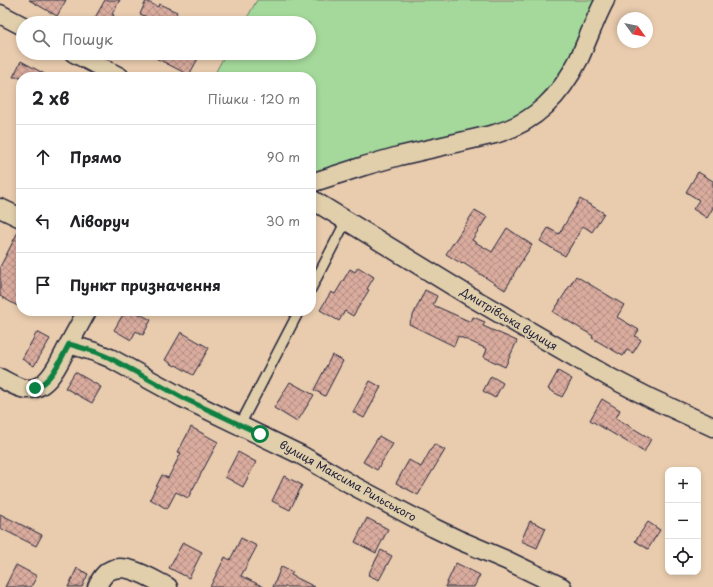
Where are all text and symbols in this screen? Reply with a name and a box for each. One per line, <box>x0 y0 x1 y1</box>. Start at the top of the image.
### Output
north arrow <box>617 12 653 48</box>
search box <box>16 16 316 60</box>
icon: search <box>30 27 52 49</box>
text: Пошук <box>62 27 113 50</box>
text: 2 хв <box>32 85 69 111</box>
text: Пішки · 120 m <box>208 89 300 108</box>
text: Прямо <box>70 145 121 168</box>
icon: ahead <box>32 146 54 168</box>
text: 90 m <box>267 147 300 166</box>
text: Ліворуч <box>70 209 130 232</box>
icon: left <box>32 210 54 232</box>
text: 30 m <box>266 211 300 230</box>
text: Пункт призначення <box>70 273 221 296</box>
icon: arrive <box>32 274 54 296</box>
street label: Дмитрівська вулиця <box>457 282 561 354</box>
route end <box>26 379 44 397</box>
route start <box>251 425 269 443</box>
street label: вулиця Максима Рильського <box>277 436 420 525</box>
map controls <box>665 467 701 575</box>
button: + <box>665 467 701 503</box>
button: − <box>665 503 701 539</box>
button: locate <box>665 539 701 575</box>

